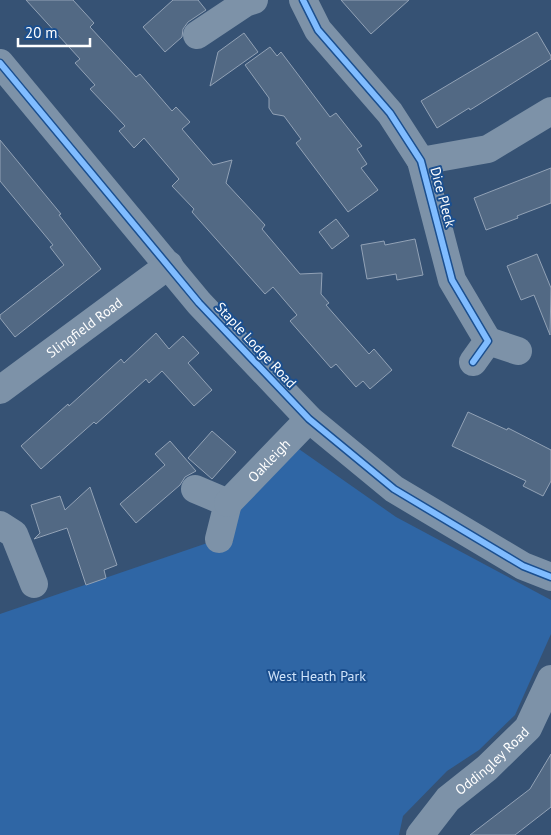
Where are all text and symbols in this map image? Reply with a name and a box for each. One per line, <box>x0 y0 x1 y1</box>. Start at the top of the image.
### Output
scale bar <box>18 15 90 47</box>
text: 20 m <box>25 23 58 42</box>
street label: Dice Pleck <box>426 165 460 229</box>
street label: Slingfield Road <box>43 293 126 362</box>
street label: Staple Lodge Road <box>212 298 300 392</box>
street label: Oakleigh <box>244 435 294 486</box>
park label: West Heath Park <box>268 667 366 685</box>
street label: Oddingley Road <box>451 723 533 799</box>

